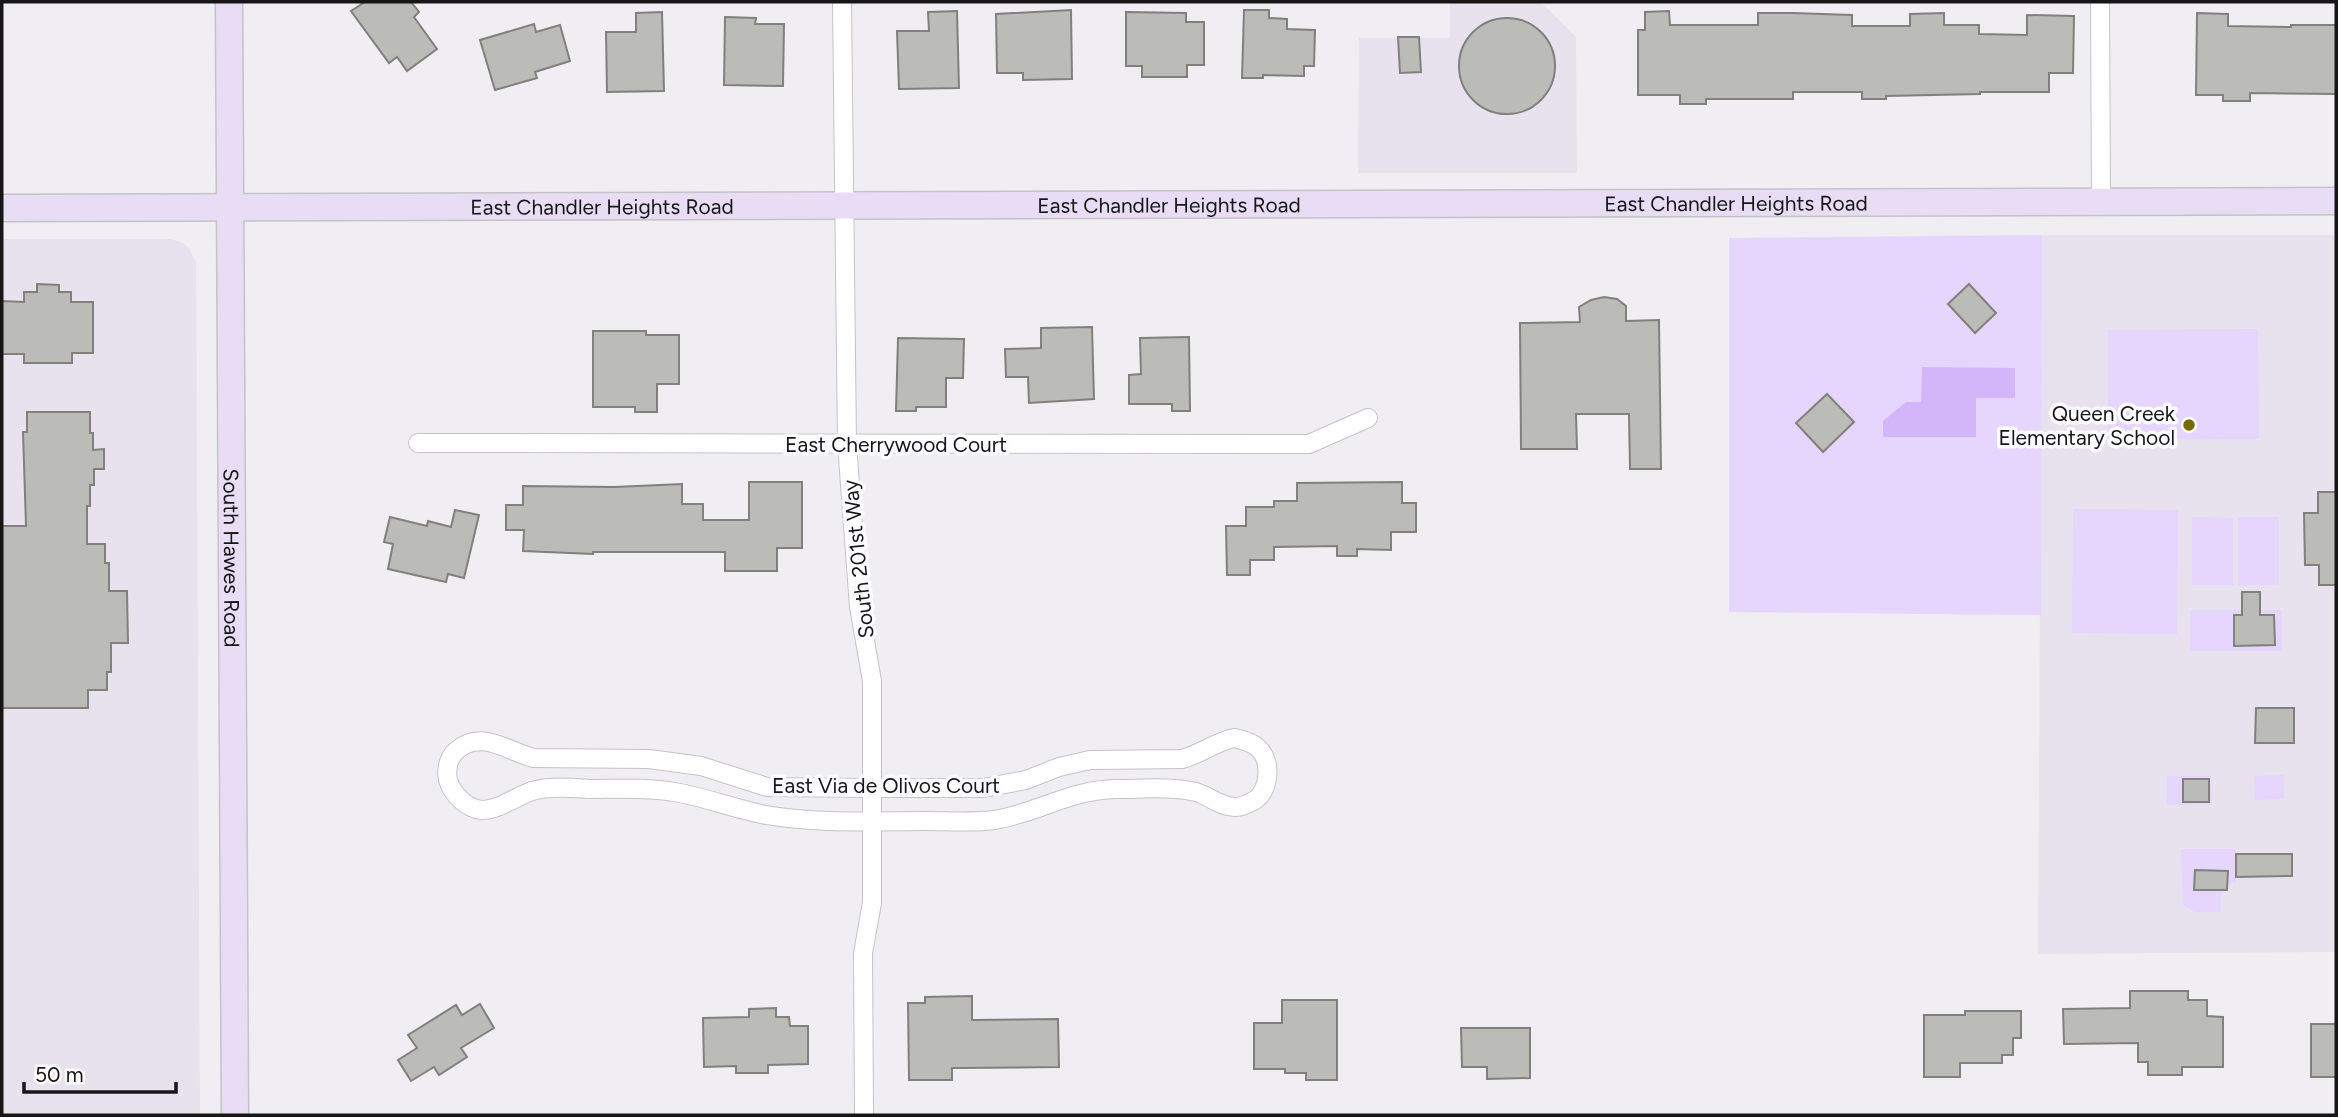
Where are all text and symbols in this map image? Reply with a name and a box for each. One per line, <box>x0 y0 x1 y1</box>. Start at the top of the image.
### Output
street label: East Chandler Heights Road <box>1604 190 1868 216</box>
street label: East Chandler Heights Road <box>1037 192 1301 217</box>
street label: East Chandler Heights Road <box>470 193 734 219</box>
place label: Queen Creek Elementary School <box>1999 401 2176 450</box>
marker: Queen Creek Elementary School <box>2181 417 2197 433</box>
street label: East Cherrywood Court <box>785 432 1007 457</box>
street label: South Hawes Road <box>219 468 245 648</box>
street label: South 201st Way <box>837 478 879 640</box>
street label: East Via de Olivos Court <box>772 773 1000 798</box>
scale bar <box>24 1050 177 1094</box>
text: 50 m <box>35 1062 84 1087</box>

